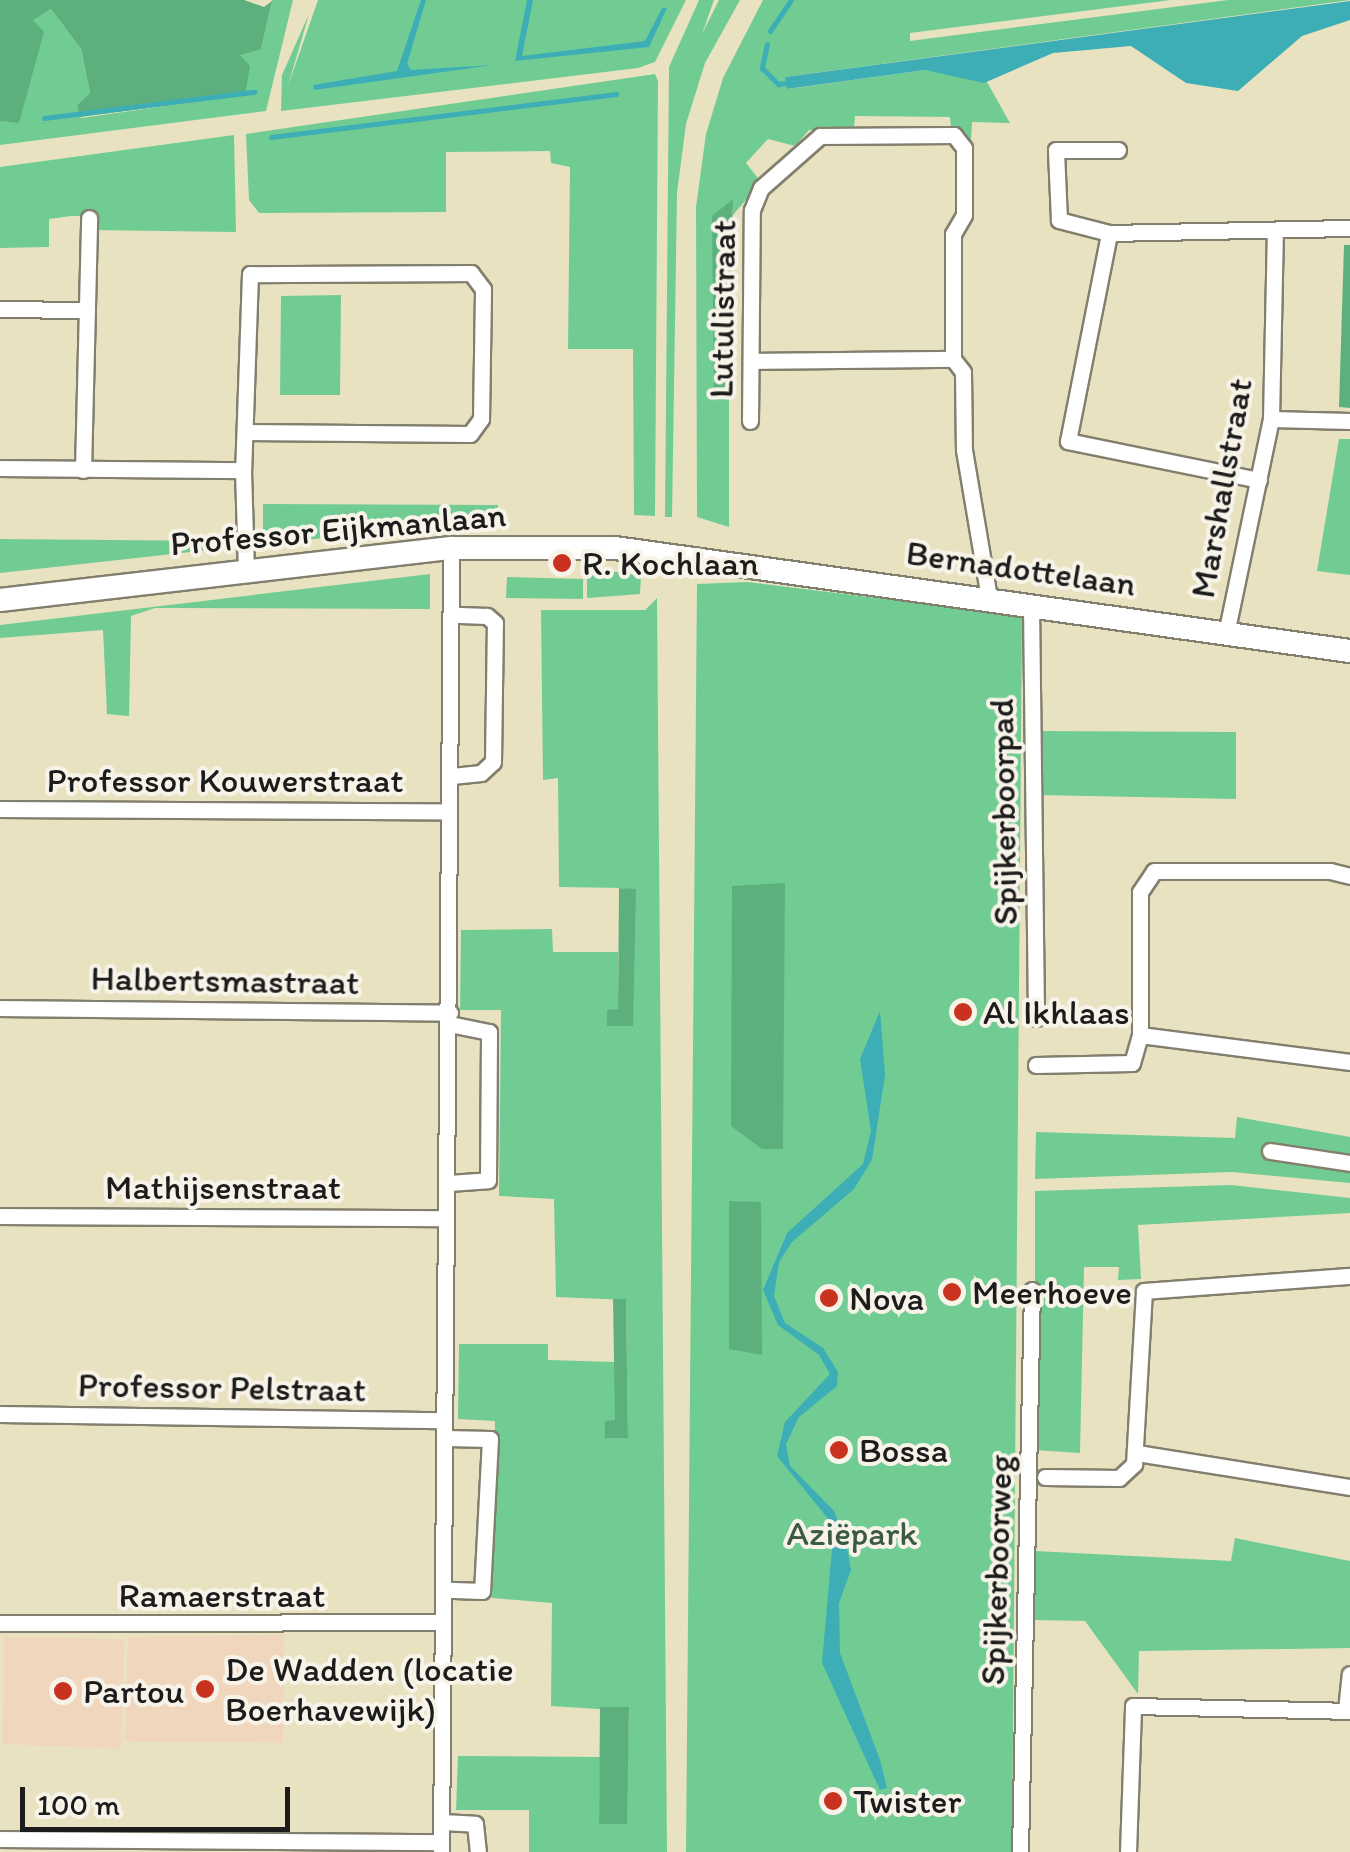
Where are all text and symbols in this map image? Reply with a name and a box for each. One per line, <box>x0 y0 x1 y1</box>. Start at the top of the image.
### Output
street label: Lutulistraat <box>699 219 745 399</box>
street label: Marshallstraat <box>1181 375 1261 601</box>
street label: Professor Eijkmanlaan <box>167 493 509 565</box>
street label: Bernadottelaan <box>903 531 1139 605</box>
place label: R. Kochlaan <box>582 542 759 584</box>
marker: R. Kochlaan <box>551 552 573 574</box>
street label: Spijkerboorpad <box>980 698 1026 926</box>
street label: Professor Kouwerstraat <box>47 759 403 801</box>
street label: Halbertsmastraat <box>90 957 360 1003</box>
place label: Al Ikhlaas <box>983 991 1133 1033</box>
marker: Al Ikhlaas <box>952 1001 974 1023</box>
street label: Mathijsenstraat <box>105 1166 341 1208</box>
place label: Meerhoeve <box>972 1271 1132 1313</box>
place label: Nova <box>849 1277 924 1319</box>
marker: Meerhoeve <box>941 1281 963 1303</box>
marker: Nova <box>818 1287 840 1309</box>
street label: Professor Pelstraat <box>77 1363 367 1411</box>
place label: Bossa <box>859 1429 948 1471</box>
marker: Bossa <box>828 1439 850 1461</box>
street label: Spijkerboorweg <box>971 1454 1021 1686</box>
park label: Aziëpark <box>787 1512 917 1554</box>
street label: Ramaerstraat <box>119 1574 325 1616</box>
place label: De Wadden (locatie Boerhavewijk) <box>225 1648 513 1730</box>
place label: Partou <box>83 1670 184 1712</box>
marker: De Wadden (locatie Boerhavewijk) <box>194 1678 216 1700</box>
marker: Partou <box>52 1680 74 1702</box>
scale bar <box>25 1767 295 1829</box>
place label: Twister <box>853 1780 961 1822</box>
text: 100 m <box>37 1786 120 1823</box>
marker: Twister <box>822 1790 844 1812</box>

